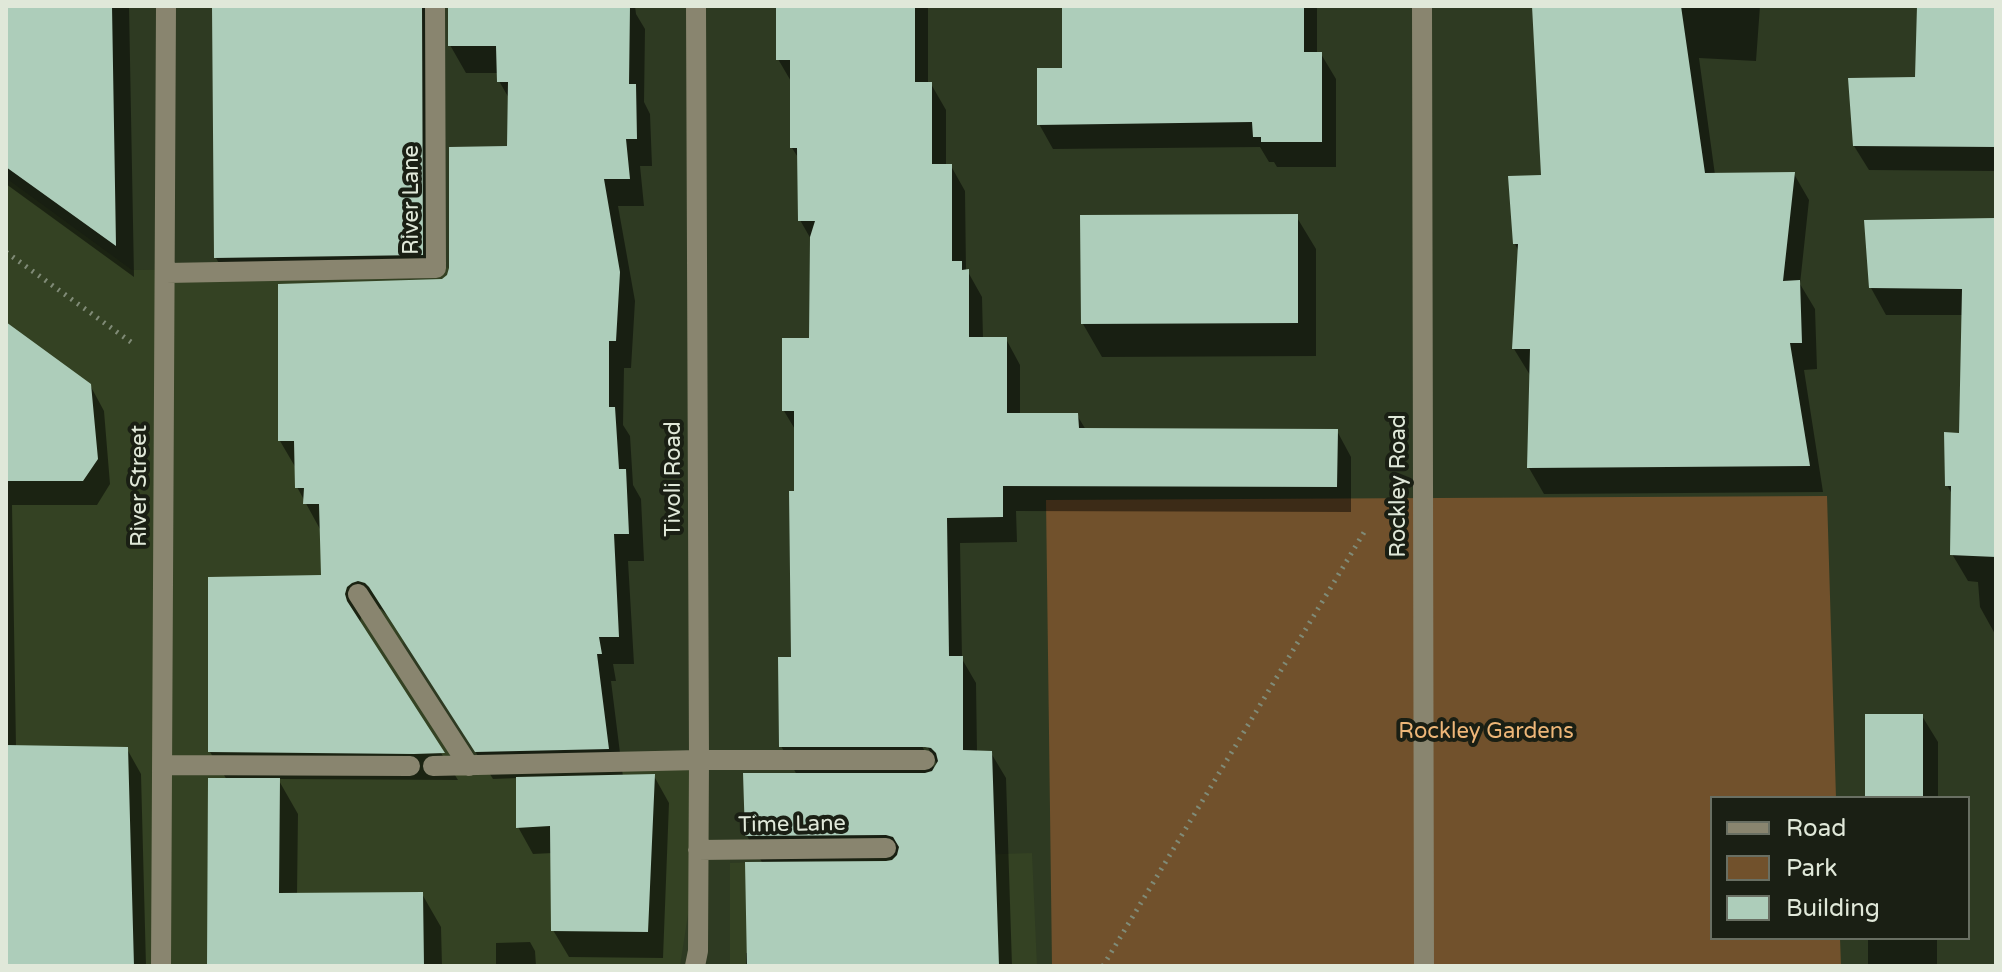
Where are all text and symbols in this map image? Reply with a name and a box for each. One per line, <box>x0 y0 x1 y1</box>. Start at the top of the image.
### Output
street label: River Lane <box>399 145 425 255</box>
street label: Rockley Road <box>1386 414 1412 558</box>
street label: Tivoli Road <box>661 421 687 537</box>
street label: River Street <box>127 425 153 547</box>
park label: Rockley Gardens <box>1398 719 1574 745</box>
legend <box>1710 796 1970 940</box>
street label: Time Lane <box>738 811 846 839</box>
text: Road <box>1786 814 1846 843</box>
text: Park <box>1786 854 1837 883</box>
text: Building <box>1786 894 1880 923</box>

